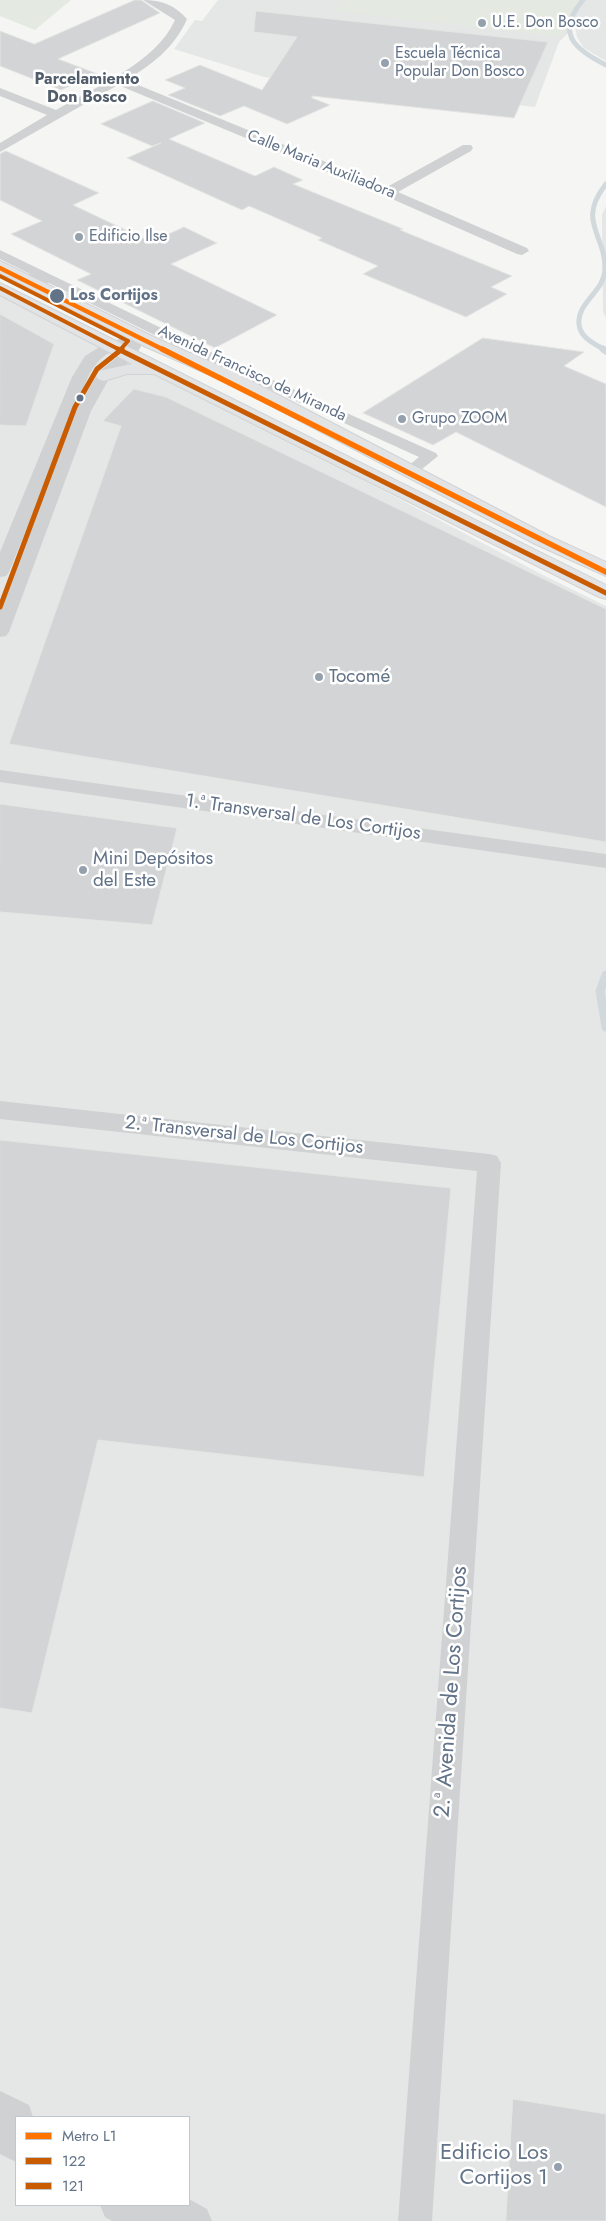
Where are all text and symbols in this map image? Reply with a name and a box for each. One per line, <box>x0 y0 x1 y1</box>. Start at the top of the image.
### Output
place label: U.E. Don Bosco <box>492 13 599 33</box>
marker: U.E. Don Bosco <box>476 17 488 29</box>
place label: Escuela Técnica Popular Don Bosco <box>395 44 525 82</box>
marker: Escuela Técnica Popular Don Bosco <box>379 57 391 69</box>
district label: Parcelamiento Don Bosco <box>35 70 139 108</box>
street label: Calle Maria Auxiliadora <box>244 127 398 203</box>
place label: Edificio Ilse <box>89 227 167 247</box>
marker: Edificio Ilse <box>73 231 85 243</box>
place label: Los Cortijos <box>70 286 158 306</box>
marker: Los Cortijos <box>48 287 66 305</box>
street label: Avenida Francisco de Miranda <box>155 322 349 426</box>
unlabelled marker <box>75 393 85 403</box>
place label: Grupo ZOOM <box>412 409 507 429</box>
marker: Grupo ZOOM <box>396 413 408 425</box>
place label: Tocomé <box>329 666 390 688</box>
marker: Tocomé <box>313 671 325 683</box>
street label: 1.ª Transversal de Los Cortijos <box>184 790 422 846</box>
place label: Mini Depósitos del Este <box>93 848 213 892</box>
marker: Mini Depósitos del Este <box>77 864 89 876</box>
street label: 2.ª Transversal de Los Cortijos <box>124 1112 364 1160</box>
street label: 2.ª Avenida de Los Cortijos <box>430 1565 474 1819</box>
legend <box>15 2116 190 2206</box>
text: Metro L1 <box>62 2125 117 2147</box>
place label: Edificio Los Cortijos 1 <box>440 2141 548 2192</box>
text: 122 <box>62 2150 86 2172</box>
marker: Edificio Los Cortijos 1 <box>552 2161 564 2173</box>
text: 121 <box>62 2175 84 2197</box>

